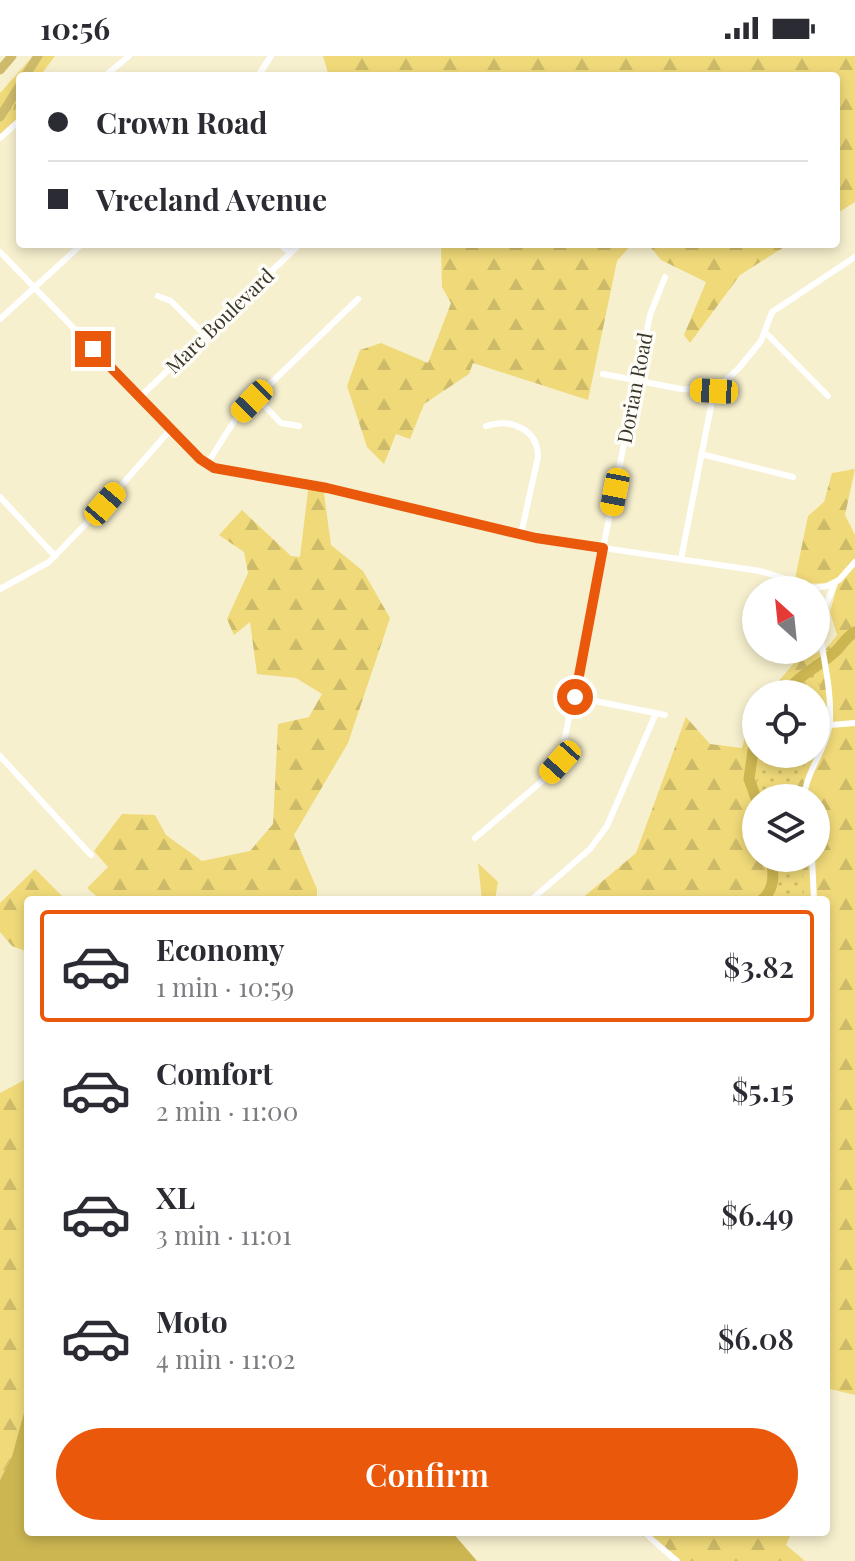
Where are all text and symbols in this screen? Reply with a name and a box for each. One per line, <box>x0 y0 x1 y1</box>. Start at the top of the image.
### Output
text: 10:56 <box>40 8 110 48</box>
text: Crown Road <box>96 102 268 142</box>
text: Vreeland Avenue <box>96 179 327 219</box>
street label: Marc Boulevard <box>159 261 279 379</box>
street label: Dorian Road <box>610 330 658 446</box>
route end <box>75 331 111 367</box>
car <box>227 375 277 427</box>
car <box>689 378 739 404</box>
car <box>599 466 631 518</box>
car <box>80 478 130 530</box>
north arrow <box>742 576 830 664</box>
map controls <box>742 576 830 872</box>
route start <box>557 679 593 715</box>
button: locate <box>742 680 830 768</box>
car <box>535 736 585 788</box>
button: layers <box>742 784 830 872</box>
text: Economy <box>156 929 285 969</box>
icon: car <box>60 930 132 1002</box>
text: $3.82 <box>724 946 794 986</box>
text: 1 min · 10:59 <box>156 969 294 1004</box>
text: Comfort <box>156 1053 273 1093</box>
icon: car <box>60 1054 132 1126</box>
text: $5.15 <box>732 1070 794 1110</box>
text: 2 min · 11:00 <box>156 1093 298 1128</box>
text: XL <box>156 1177 195 1217</box>
icon: car <box>60 1178 132 1250</box>
text: $6.49 <box>721 1194 794 1234</box>
text: 3 min · 11:01 <box>156 1217 292 1252</box>
text: Moto <box>156 1301 228 1341</box>
icon: car <box>60 1302 132 1374</box>
text: $6.08 <box>718 1318 794 1358</box>
text: 4 min · 11:02 <box>156 1341 296 1376</box>
button: Confirm <box>56 1428 798 1520</box>

